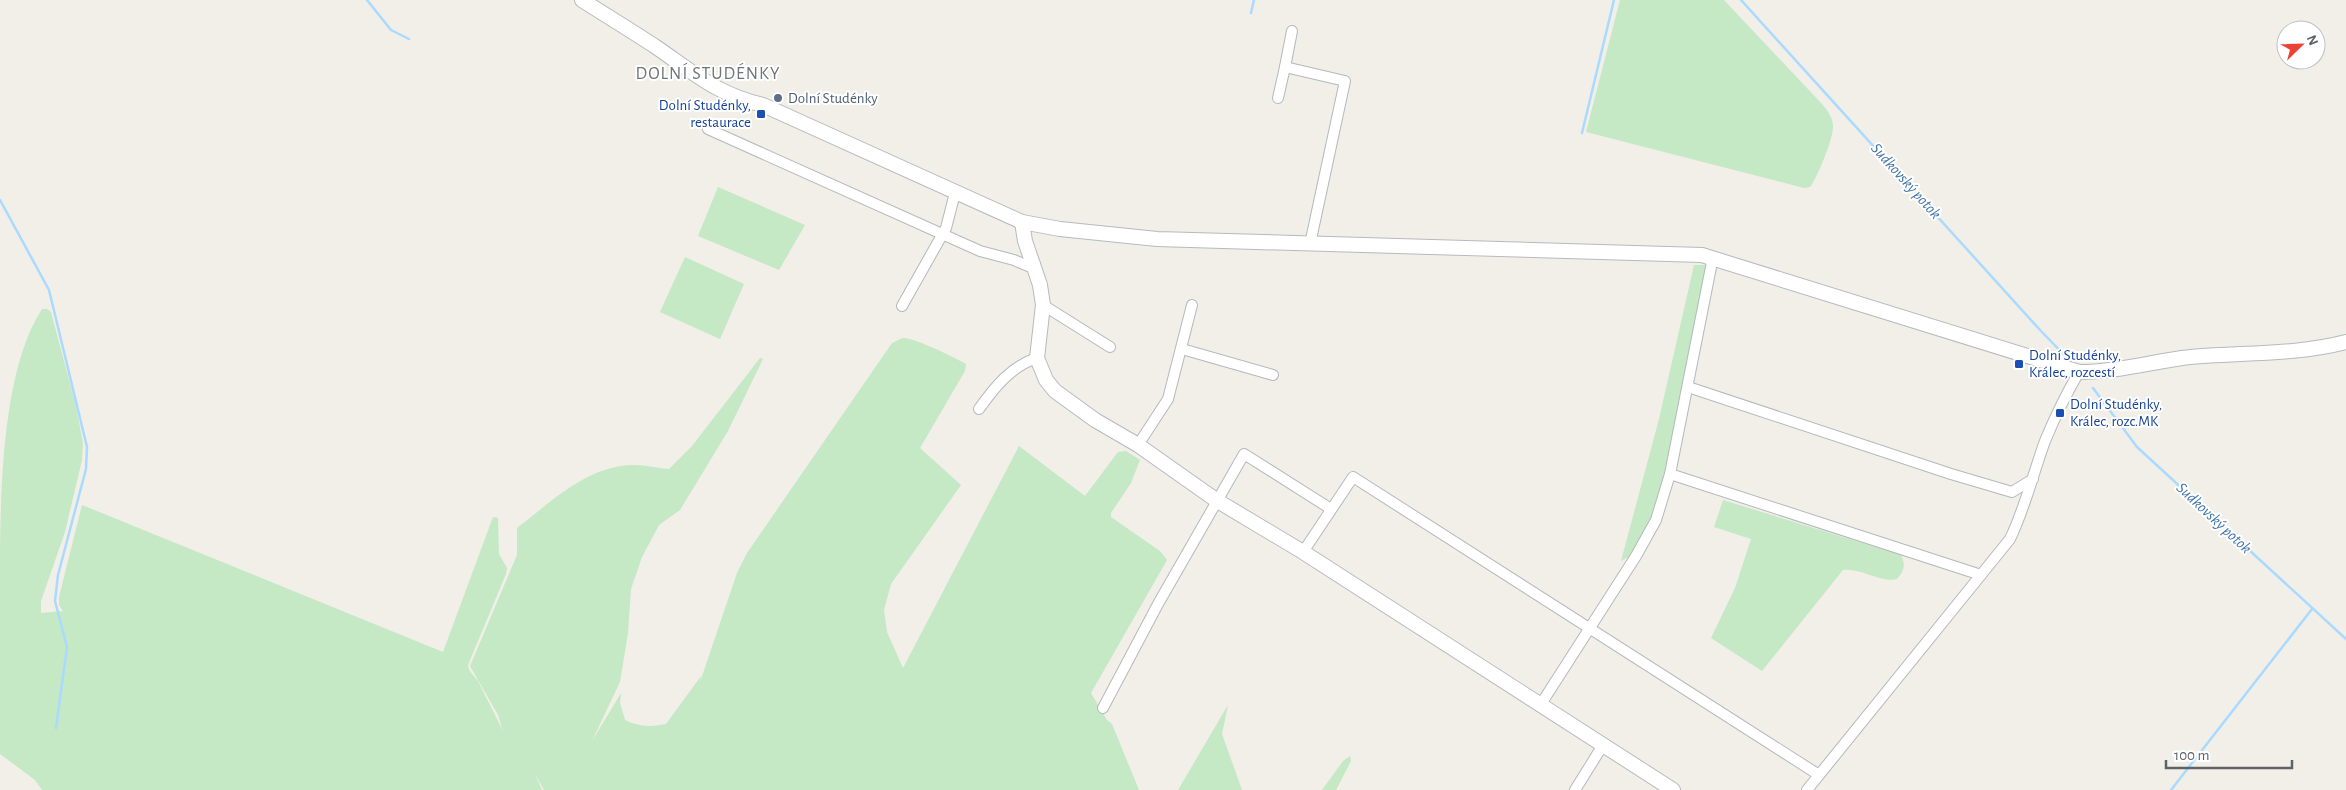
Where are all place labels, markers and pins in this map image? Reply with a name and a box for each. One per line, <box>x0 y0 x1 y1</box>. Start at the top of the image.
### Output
place label: Dolní Studénky <box>788 91 878 106</box>
marker: Dolní Studénky <box>772 92 784 104</box>
place label: Dolní Studénky, restaurace <box>659 98 751 130</box>
marker: Dolní Studénky, restaurace <box>755 108 767 120</box>
place label: Dolní Studénky, Králec, rozcestí <box>2029 348 2121 380</box>
marker: Dolní Studénky, Králec, rozcestí <box>2013 358 2025 370</box>
place label: Dolní Studénky, Králec, rozc.MK <box>2070 397 2162 429</box>
marker: Dolní Studénky, Králec, rozc.MK <box>2054 407 2066 419</box>

